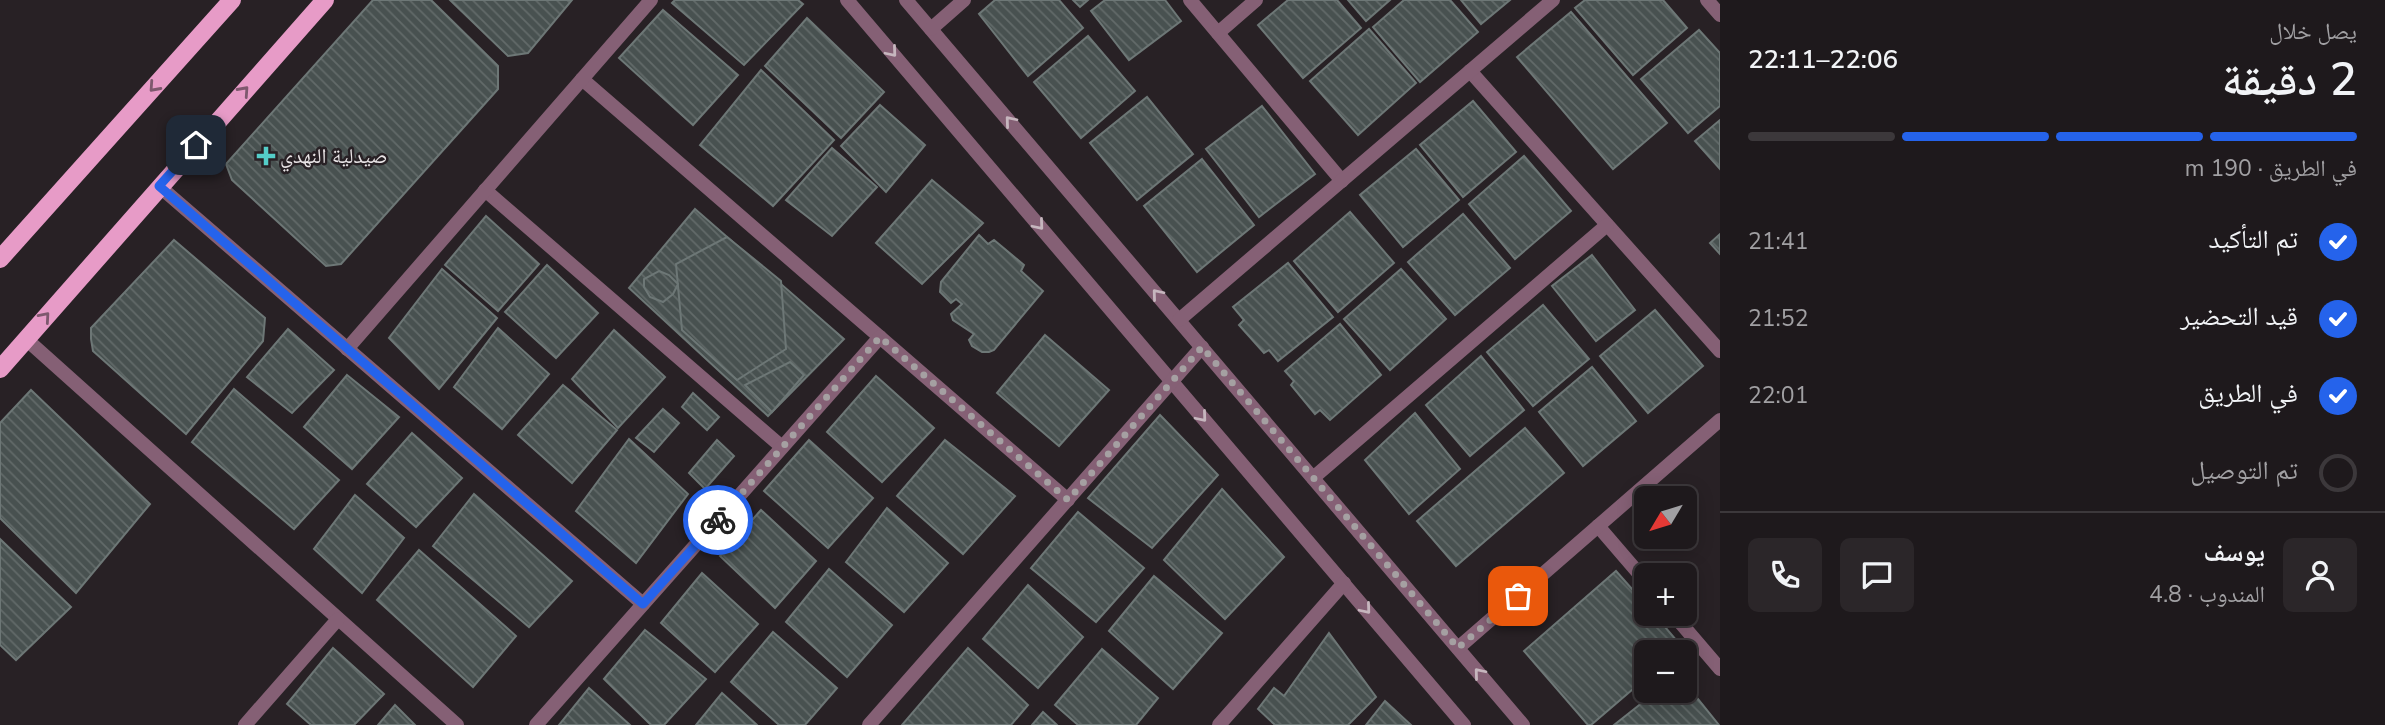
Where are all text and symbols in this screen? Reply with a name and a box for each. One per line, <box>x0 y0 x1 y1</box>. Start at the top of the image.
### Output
text: يصل خلال <box>2269 16 2357 47</box>
text: 22:06–22:11 <box>1748 42 1898 77</box>
one-way arrow <box>884 44 896 57</box>
text: 2 دقيقة <box>2222 48 2357 111</box>
one-way arrow <box>150 79 162 92</box>
one-way arrow <box>236 86 248 99</box>
pin <box>166 115 226 175</box>
one-way arrow <box>1005 117 1018 129</box>
icon: home <box>177 126 215 164</box>
place label: صيدلية النهدي <box>280 142 387 172</box>
marker: صيدلية النهدي <box>258 148 274 164</box>
text: في الطريق · 190 m <box>2185 153 2357 184</box>
one-way arrow <box>1031 217 1043 230</box>
text: تم التأكيد <box>2209 222 2298 257</box>
icon: check <box>2319 223 2357 261</box>
text: 21:41 <box>1748 226 1808 257</box>
one-way arrow <box>1153 290 1165 303</box>
text: قيد التحضير <box>2180 299 2298 334</box>
icon: check <box>2319 300 2357 338</box>
text: 21:52 <box>1748 303 1808 334</box>
one-way arrow <box>37 312 49 325</box>
text: في الطريق <box>2198 376 2298 411</box>
icon: check <box>2319 377 2357 415</box>
text: 22:01 <box>1748 380 1808 411</box>
one-way arrow <box>1194 409 1206 422</box>
text: تم التوصيل <box>2190 453 2298 488</box>
courier <box>683 485 753 555</box>
north arrow <box>1634 486 1698 550</box>
map controls <box>1634 486 1697 703</box>
icon: bike <box>699 501 737 539</box>
text: يوسف <box>2204 535 2265 570</box>
button: phone <box>1748 538 1822 612</box>
button: chat <box>1840 538 1914 612</box>
button: person <box>2283 538 2357 612</box>
button: + <box>1634 563 1697 626</box>
pin <box>1488 566 1548 626</box>
icon: bag <box>1499 577 1537 615</box>
text: المندوب · 4.8 <box>2149 579 2265 610</box>
one-way arrow <box>1358 601 1370 614</box>
button: − <box>1634 640 1697 703</box>
one-way arrow <box>1475 668 1487 681</box>

